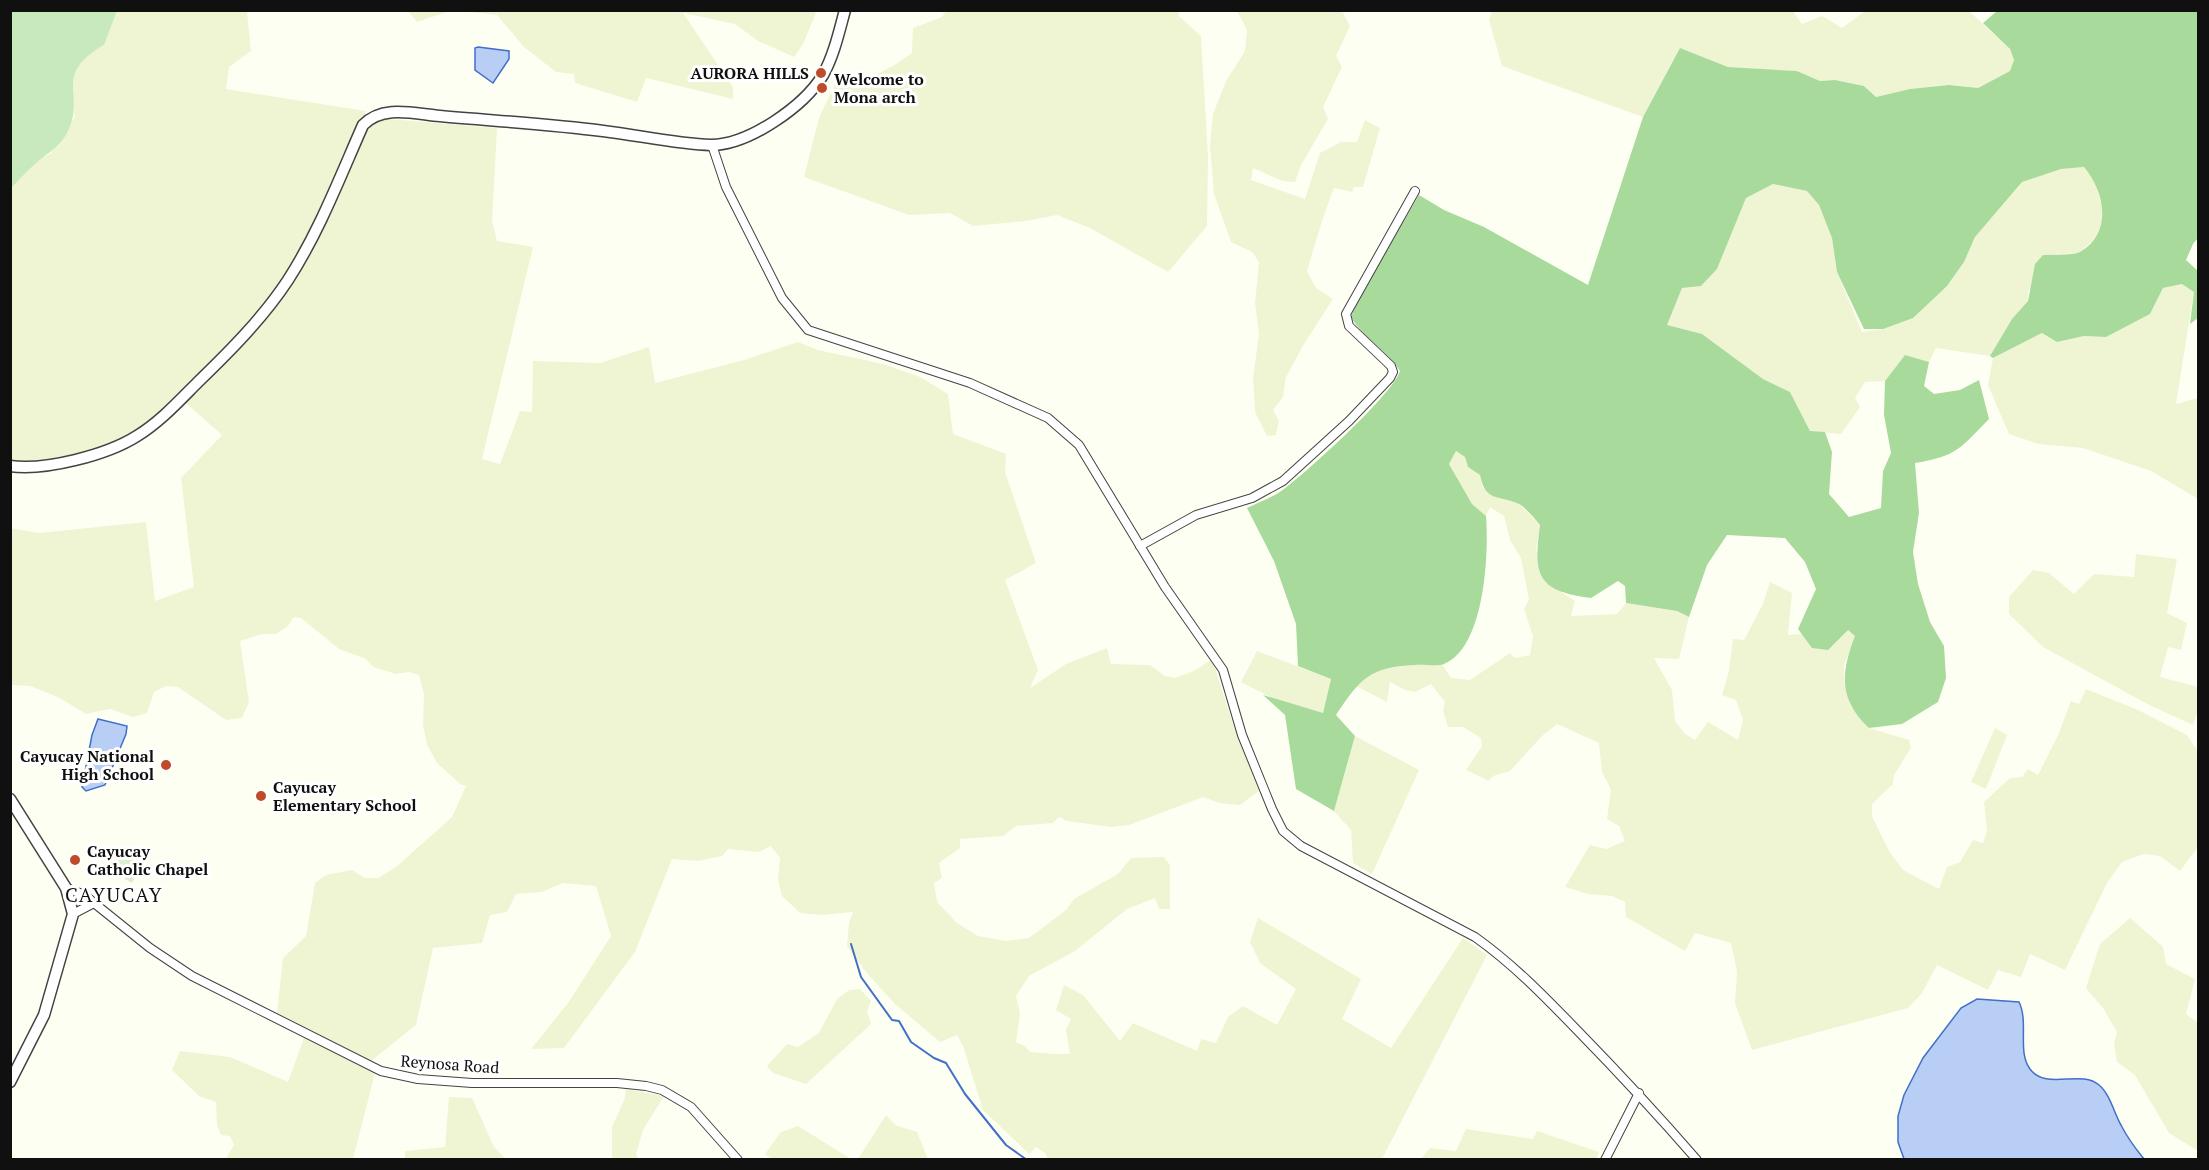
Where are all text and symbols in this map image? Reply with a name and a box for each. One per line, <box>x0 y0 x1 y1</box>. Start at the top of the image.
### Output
place label: AURORA HILLS <box>690 62 809 84</box>
marker: AURORA HILLS <box>814 66 828 80</box>
place label: Welcome to Mona arch <box>834 68 924 108</box>
marker: Welcome to Mona arch <box>815 81 829 95</box>
place label: Cayucay National High School <box>20 745 154 785</box>
marker: Cayucay National High School <box>159 758 173 772</box>
place label: Cayucay Elementary School <box>273 776 417 816</box>
marker: Cayucay Elementary School <box>254 789 268 803</box>
place label: Cayucay Catholic Chapel <box>87 840 208 880</box>
marker: Cayucay Catholic Chapel <box>68 853 82 867</box>
district label: CAYUCAY <box>65 881 163 908</box>
street label: Reynosa Road <box>400 1050 500 1078</box>

